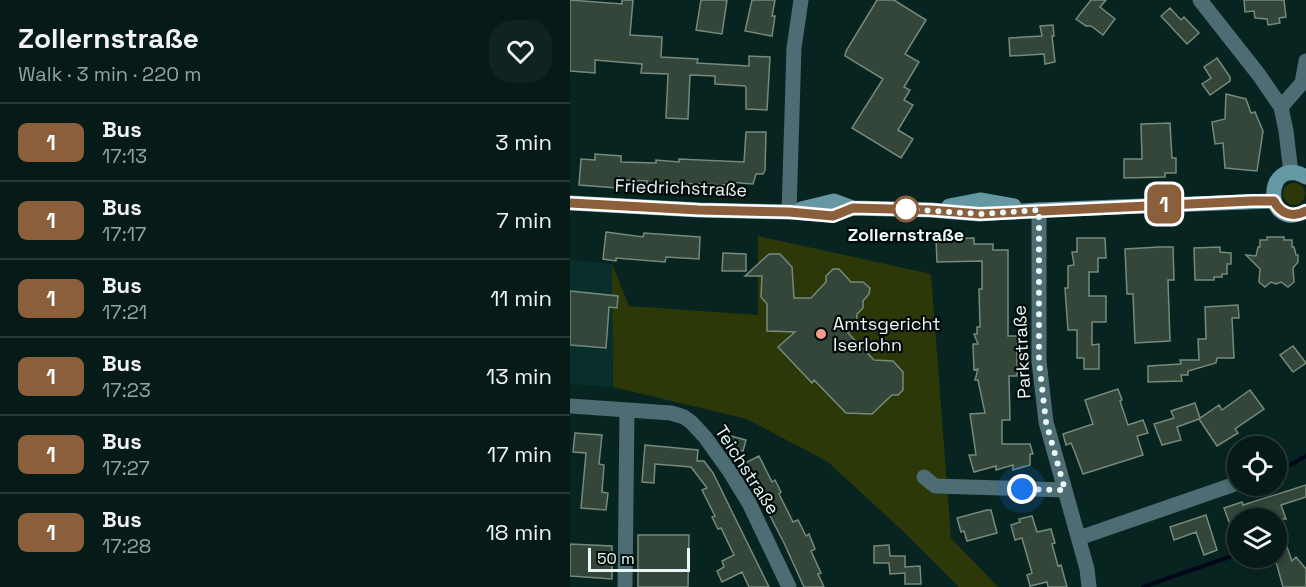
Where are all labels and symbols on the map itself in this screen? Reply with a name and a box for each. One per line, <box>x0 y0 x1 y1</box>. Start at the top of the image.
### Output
street label: Friedrichstraße <box>614 174 748 201</box>
line badge: 1 <box>1144 184 1184 224</box>
marker: Zollernstraße <box>893 196 919 222</box>
place label: Zollernstraße <box>848 223 964 246</box>
street label: Parkstraße <box>1008 305 1035 399</box>
place label: Amtsgericht Iserlohn <box>833 312 941 356</box>
marker: Amtsgericht Iserlohn <box>814 327 828 341</box>
street label: Teichstraße <box>710 421 785 519</box>
your location <box>1007 474 1037 504</box>
scale bar <box>588 545 690 572</box>

